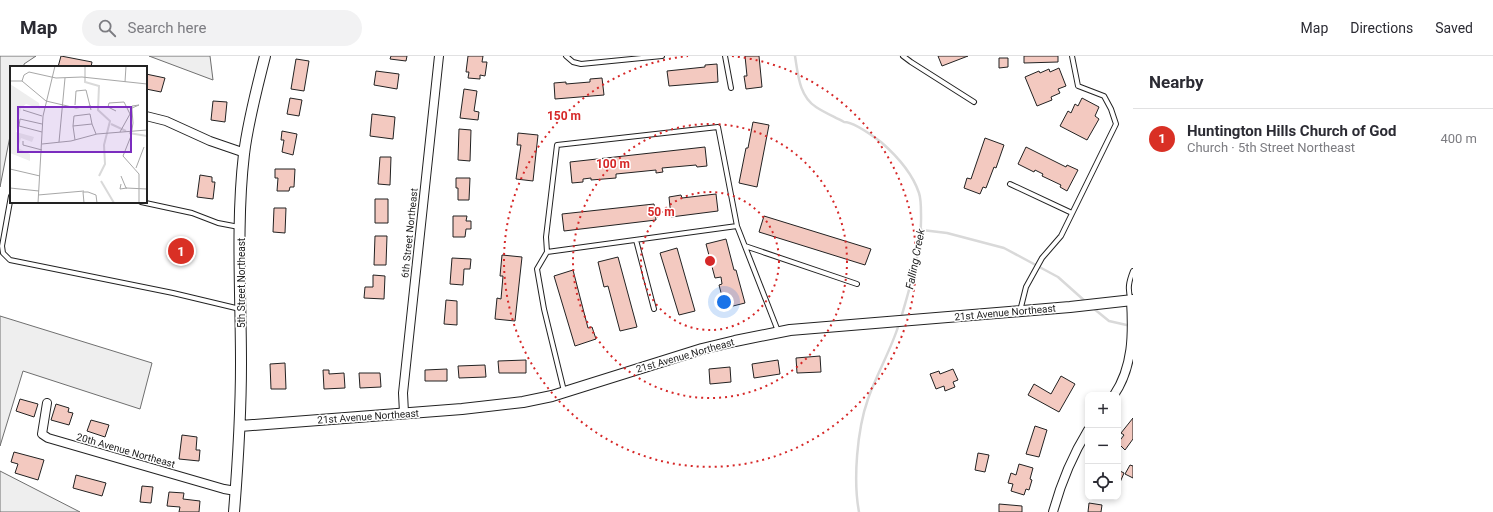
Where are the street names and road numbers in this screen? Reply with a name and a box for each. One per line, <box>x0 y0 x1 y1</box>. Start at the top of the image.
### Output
street label: 6th Street Northeast <box>399 188 420 278</box>
street label: 5th Street Northeast <box>236 238 247 328</box>
street label: 21st Avenue Northeast <box>954 303 1056 322</box>
street label: 21st Avenue Northeast <box>635 336 736 375</box>
street label: 21st Avenue Northeast <box>317 407 419 426</box>
street label: 20th Avenue Northeast <box>75 431 176 470</box>

